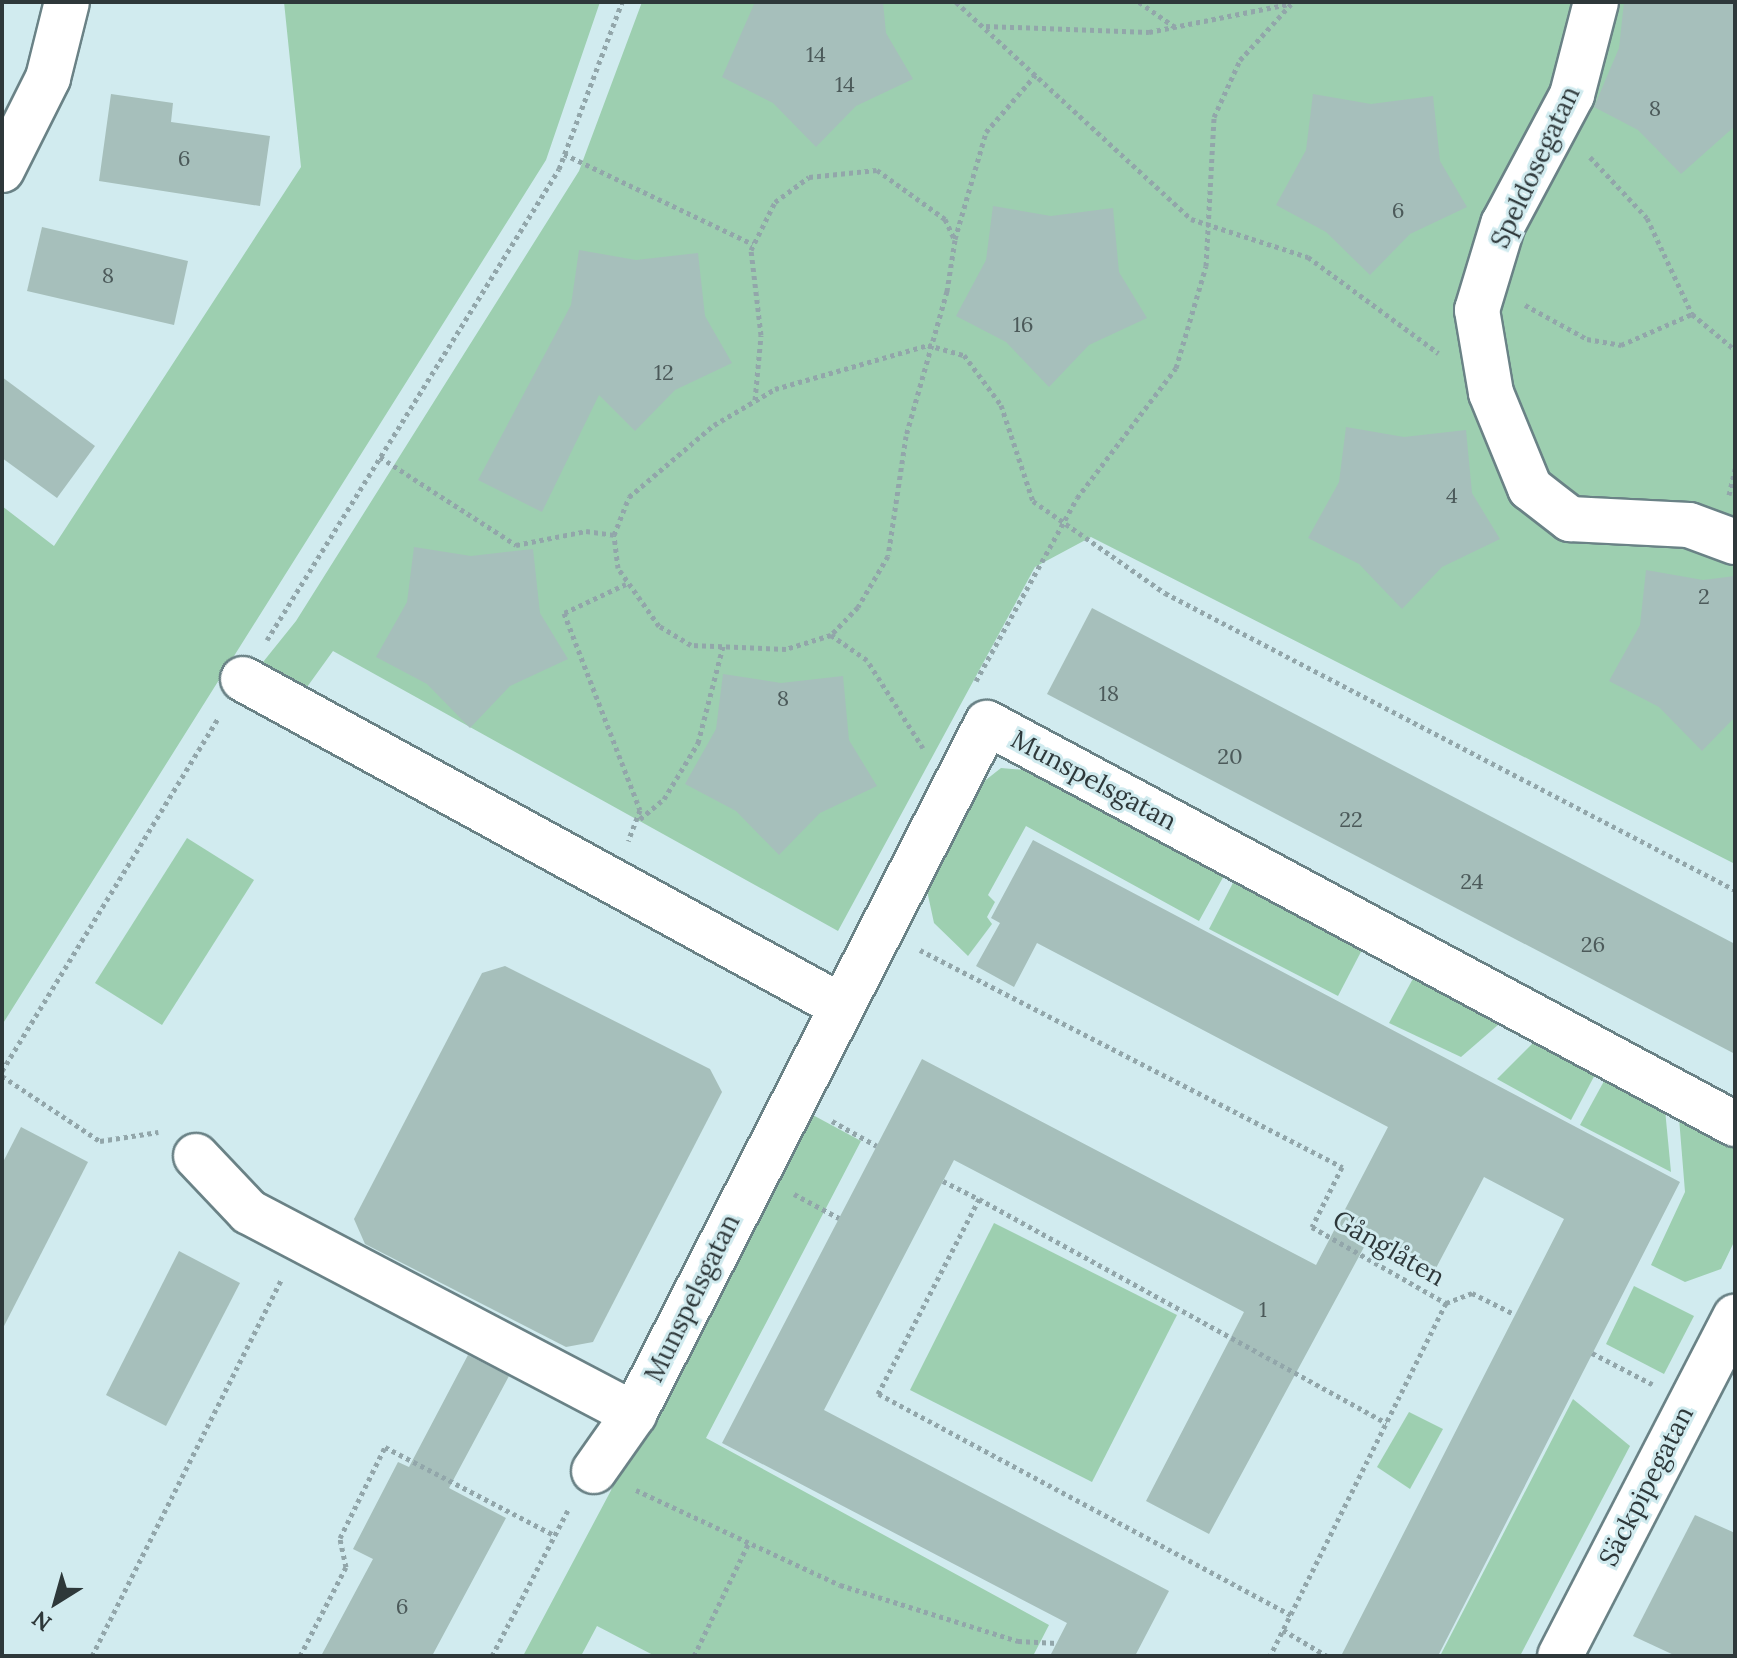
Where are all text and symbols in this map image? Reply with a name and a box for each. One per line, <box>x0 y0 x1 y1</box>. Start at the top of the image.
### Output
house number: 14 <box>806 42 826 68</box>
house number: 14 <box>835 72 855 98</box>
street label: Speldosegatan <box>1484 81 1586 253</box>
house number: 8 <box>1649 96 1661 122</box>
house number: 6 <box>178 146 190 172</box>
house number: 6 <box>1392 198 1404 224</box>
house number: 8 <box>102 263 114 289</box>
house number: 16 <box>1013 312 1033 338</box>
house number: 12 <box>654 360 674 386</box>
house number: 4 <box>1446 483 1458 509</box>
house number: 2 <box>1698 584 1710 610</box>
house number: 18 <box>1099 681 1119 707</box>
house number: 8 <box>777 686 789 712</box>
street label: Munspelsgatan <box>1006 723 1182 837</box>
house number: 20 <box>1217 744 1243 770</box>
house number: 22 <box>1339 807 1363 833</box>
house number: 24 <box>1460 869 1484 895</box>
house number: 26 <box>1581 932 1605 958</box>
street label: Gånglåten <box>1327 1203 1451 1293</box>
street label: Munspelsgatan <box>638 1209 746 1387</box>
house number: 1 <box>1259 1297 1267 1323</box>
street label: Säckpipegatan <box>1592 1401 1700 1571</box>
north arrow <box>16 1562 96 1642</box>
house number: 6 <box>396 1594 408 1620</box>
text: N <box>26 1605 57 1637</box>

